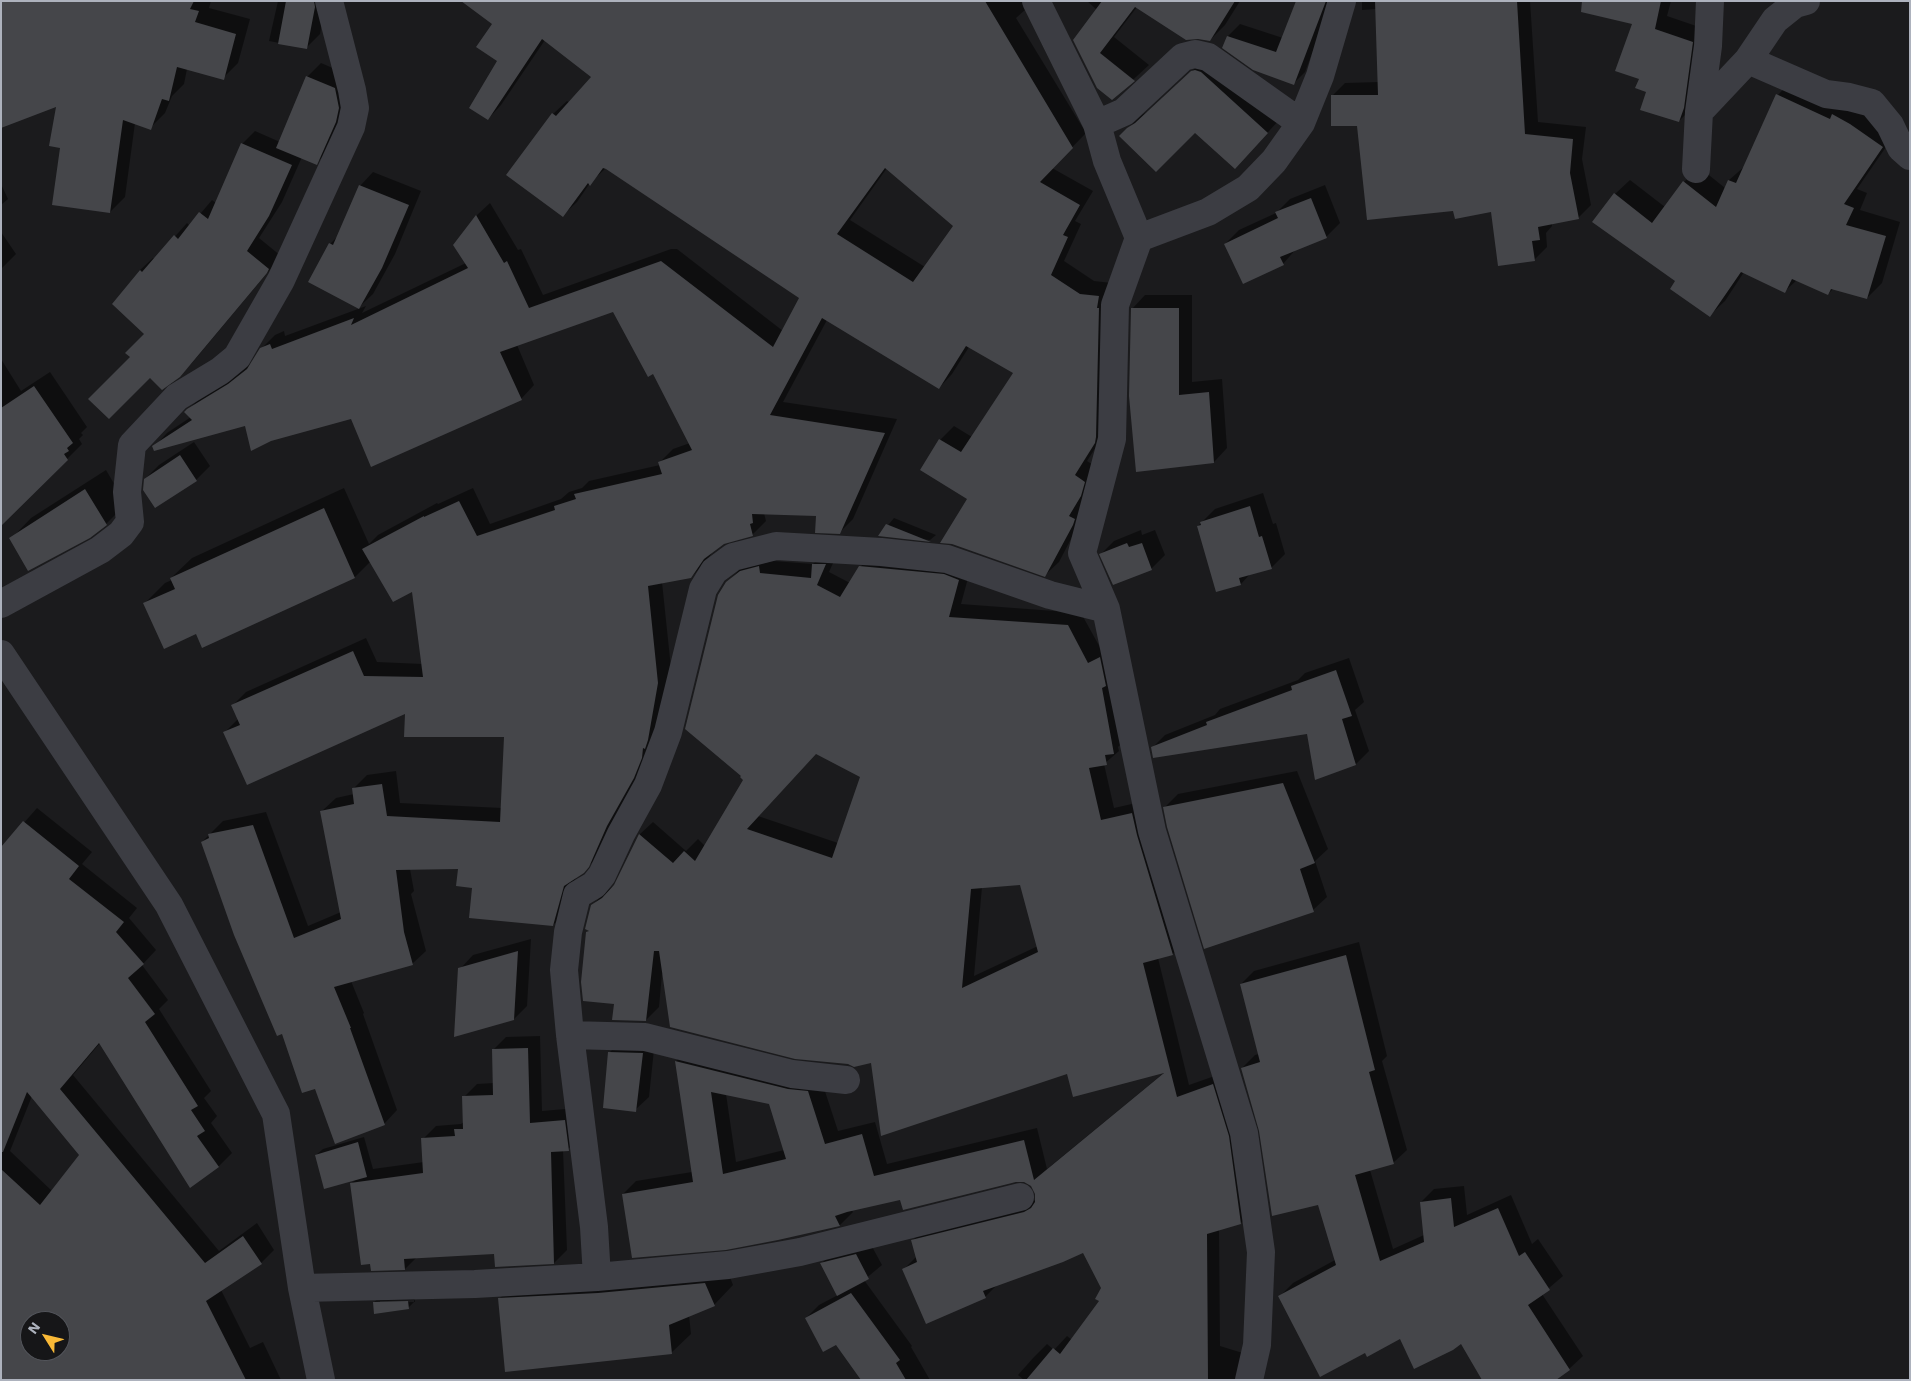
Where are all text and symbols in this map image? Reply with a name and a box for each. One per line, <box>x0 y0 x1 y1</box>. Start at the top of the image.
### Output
north arrow <box>20 1311 70 1361</box>
text: N <box>24 1319 43 1337</box>

